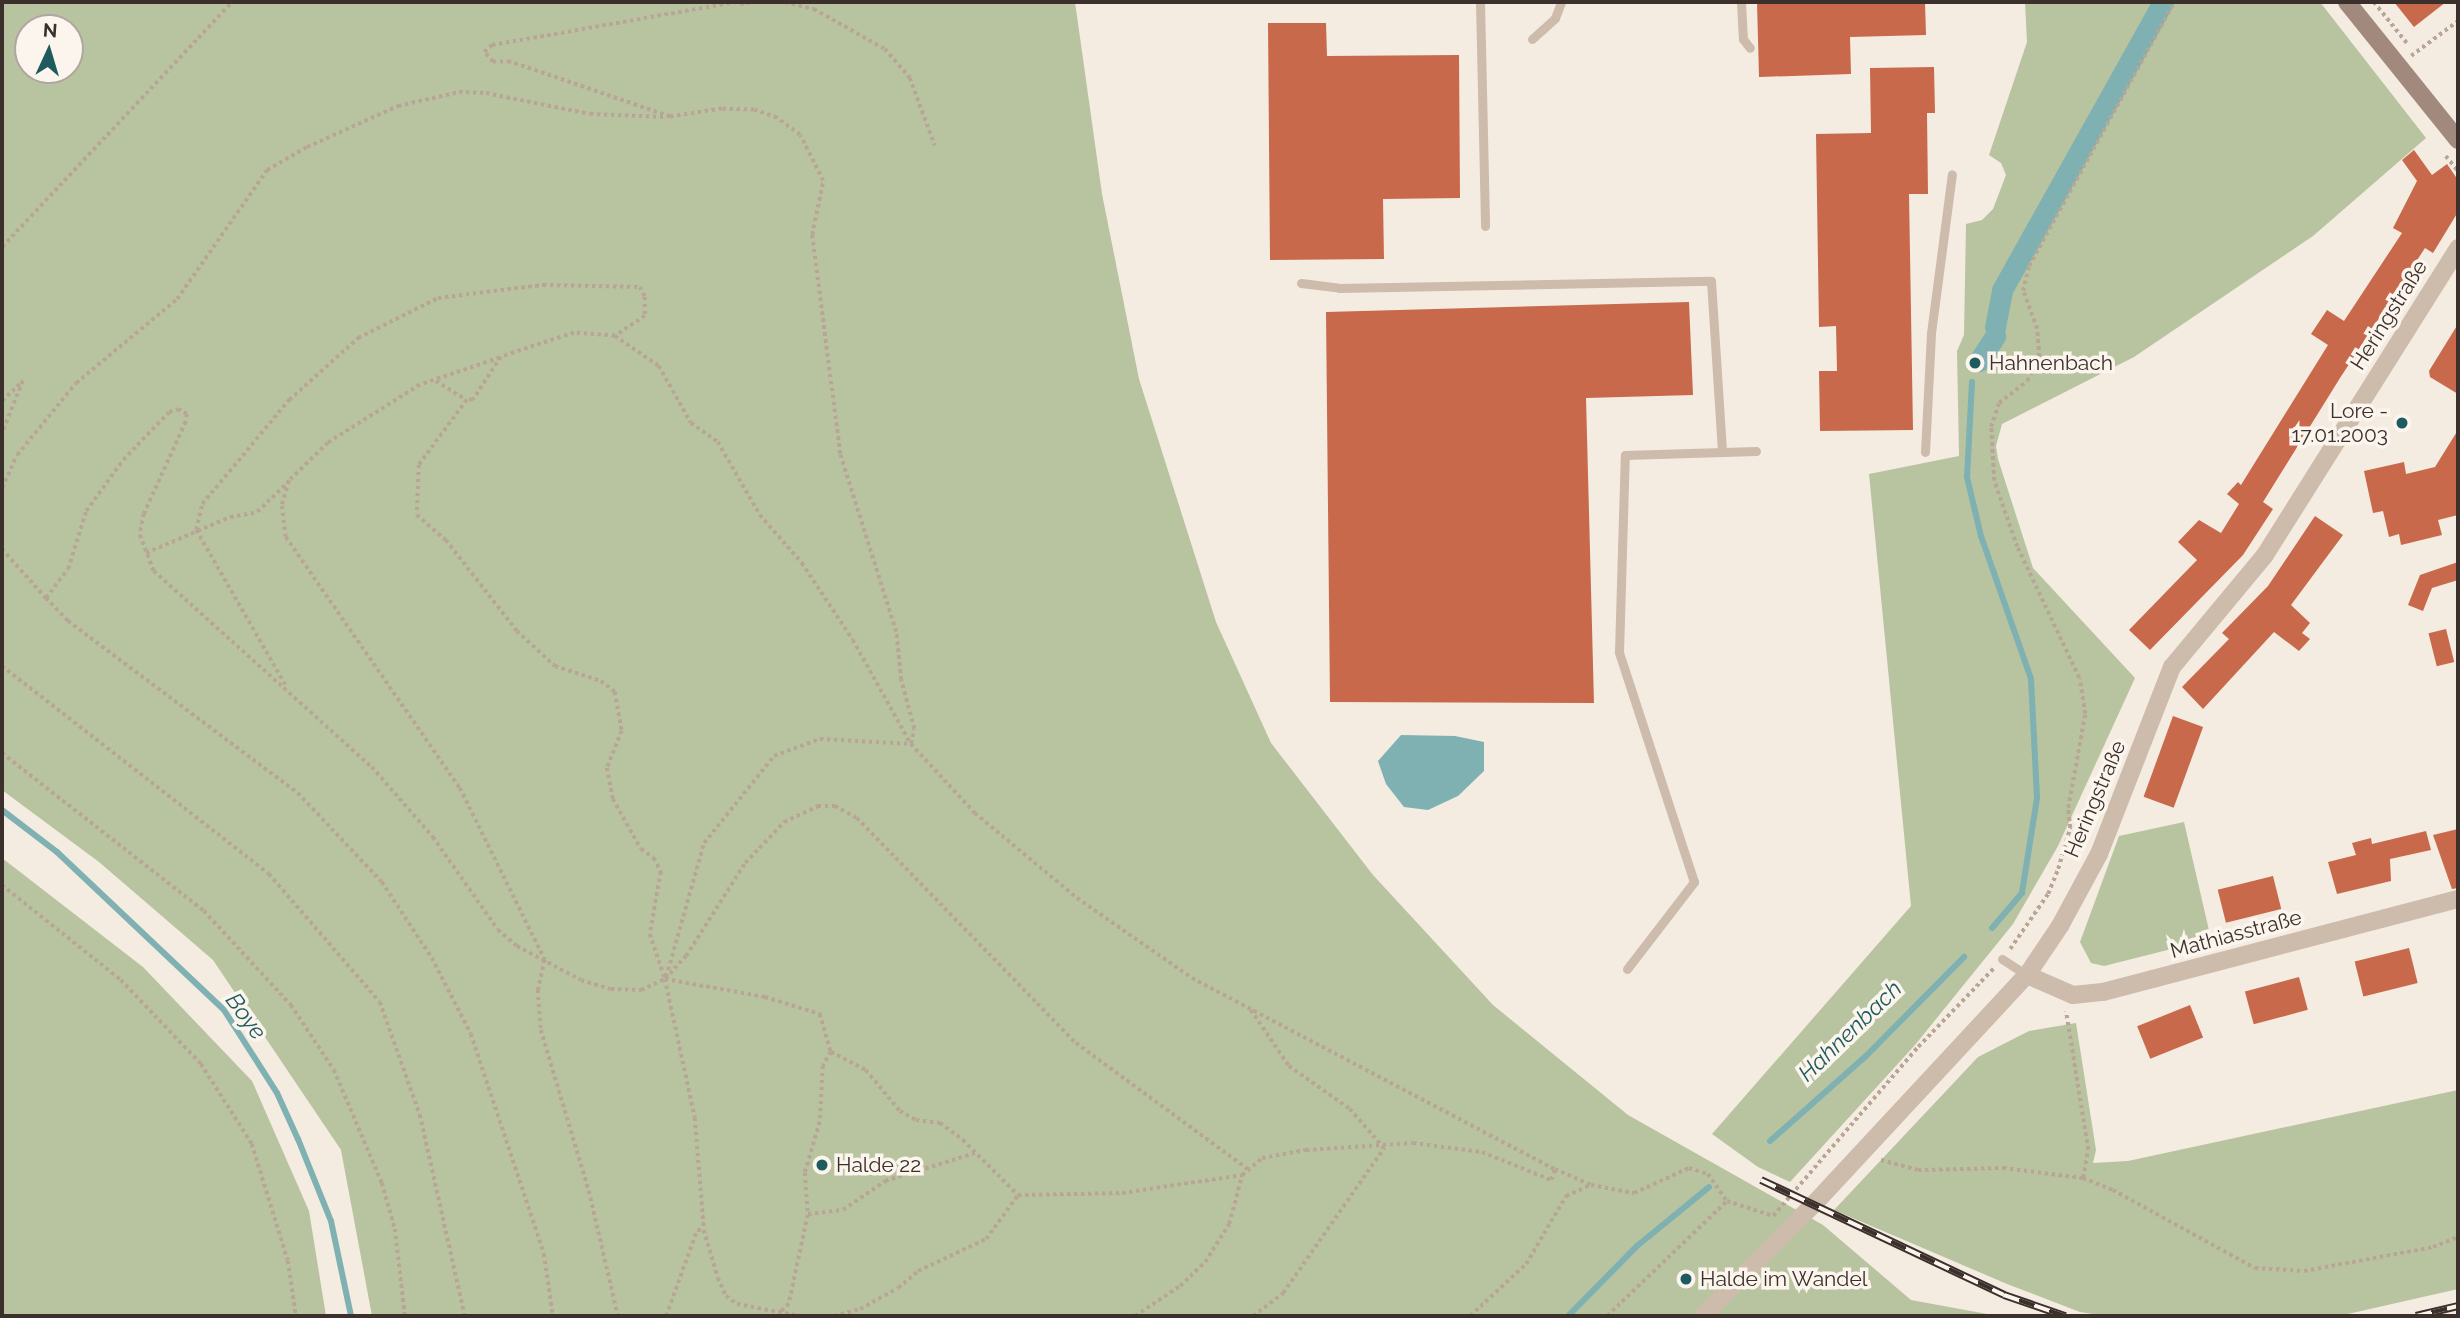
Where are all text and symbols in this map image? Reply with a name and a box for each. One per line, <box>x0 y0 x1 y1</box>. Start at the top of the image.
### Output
north arrow <box>14 14 84 84</box>
text: N <box>42 19 58 42</box>
street label: Heringstraße <box>2345 255 2433 375</box>
place label: Hahnenbach <box>1989 350 2113 376</box>
marker: Hahnenbach <box>1967 355 1983 371</box>
place label: Lore - 17.01.2003 <box>2292 398 2388 448</box>
marker: Lore - 17.01.2003 <box>2394 415 2410 431</box>
street label: Heringstraße <box>2059 737 2131 861</box>
street label: Mathiasstraße <box>2168 904 2304 964</box>
water label: Hahnenbach <box>1793 975 1907 1087</box>
water label: Boye <box>220 987 272 1045</box>
place label: Halde 22 <box>836 1152 921 1178</box>
marker: Halde 22 <box>814 1157 830 1173</box>
place label: Halde im Wandel <box>1700 1266 1868 1292</box>
marker: Halde im Wandel <box>1678 1271 1694 1287</box>

